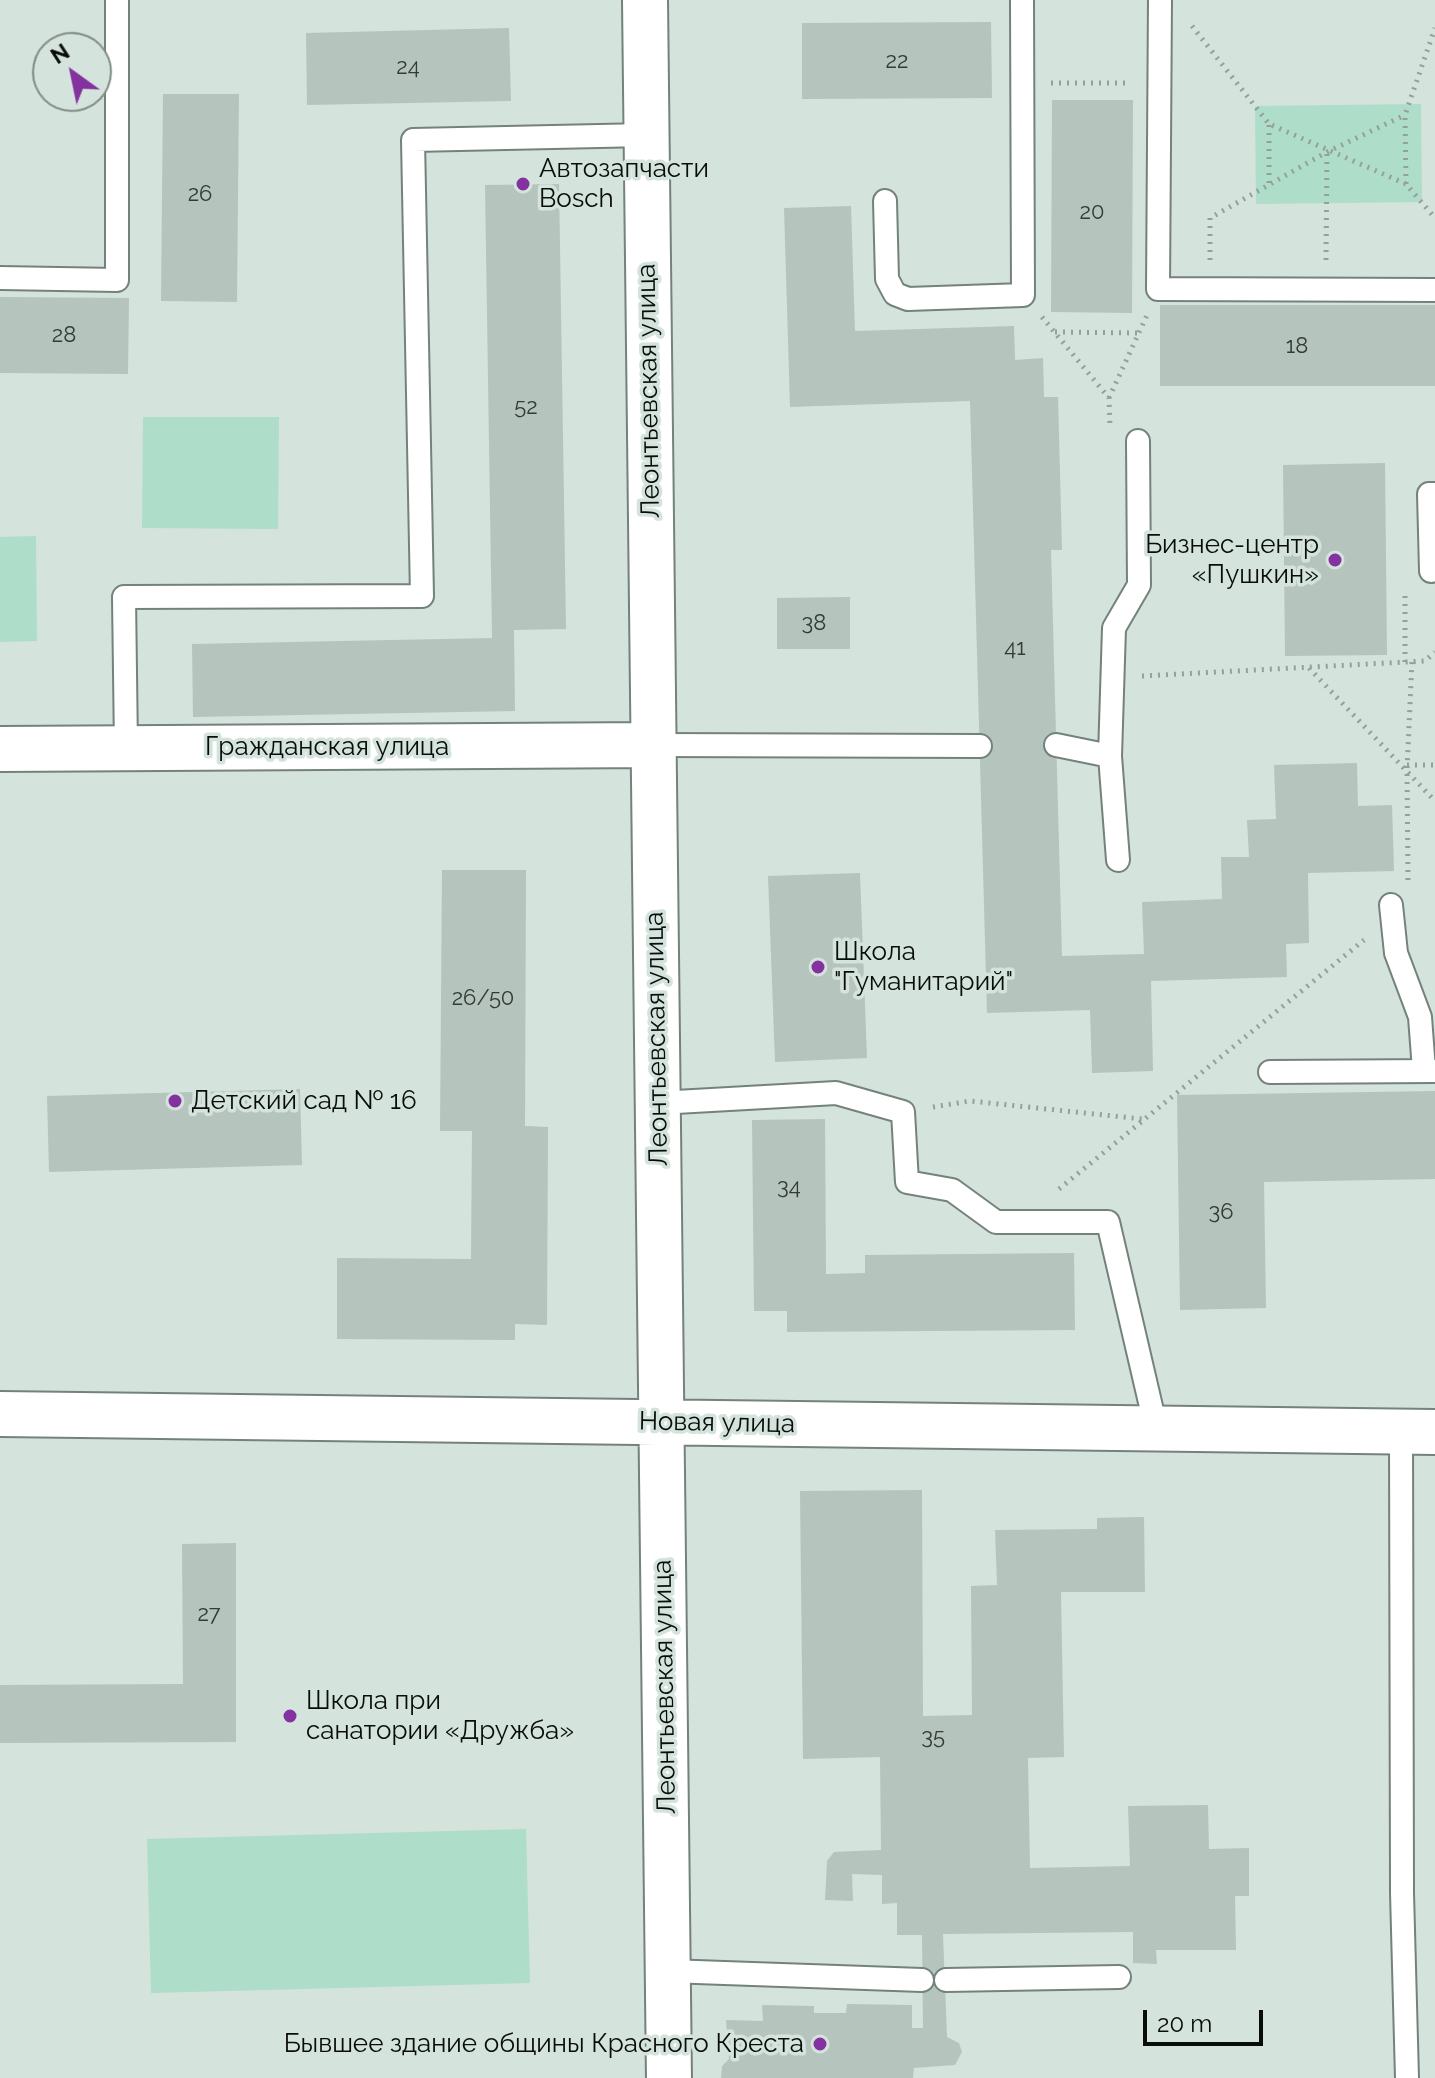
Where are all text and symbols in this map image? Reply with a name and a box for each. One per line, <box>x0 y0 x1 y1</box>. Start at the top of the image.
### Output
north arrow <box>32 32 112 112</box>
text: N <box>46 38 74 69</box>
house number: 22 <box>886 48 908 74</box>
house number: 24 <box>396 54 420 80</box>
place label: Автозапчасти Bosch <box>539 153 709 214</box>
marker: Автозапчасти Bosch <box>514 175 532 193</box>
house number: 26 <box>188 181 212 207</box>
house number: 20 <box>1080 199 1104 225</box>
street label: Леонтьевская улица <box>631 263 667 519</box>
house number: 28 <box>52 322 76 348</box>
house number: 18 <box>1286 333 1308 359</box>
house number: 52 <box>514 394 538 420</box>
place label: Бизнес-центр «Пушкин» <box>1145 529 1319 590</box>
marker: Бизнес-центр «Пушкин» <box>1326 551 1344 569</box>
house number: 38 <box>802 610 826 636</box>
house number: 41 <box>1004 635 1026 661</box>
street label: Гражданская улица <box>205 731 449 763</box>
street label: Леонтьевская улица <box>639 911 675 1167</box>
place label: Школа "Гуманитарий" <box>834 936 1013 998</box>
marker: Школа "Гуманитарий" <box>809 958 827 976</box>
house number: 26/50 <box>452 985 514 1011</box>
place label: Детский сад № 16 <box>191 1085 417 1117</box>
marker: Детский сад № 16 <box>166 1092 184 1110</box>
house number: 34 <box>777 1174 801 1200</box>
house number: 36 <box>1208 1199 1234 1225</box>
street label: Новая улица <box>639 1406 795 1440</box>
street label: Леонтьевская улица <box>647 1559 683 1815</box>
house number: 27 <box>197 1601 221 1627</box>
place label: Школа при санатории «Дружба» <box>306 1685 574 1746</box>
marker: Школа при санатории «Дружба» <box>281 1707 299 1725</box>
house number: 35 <box>921 1724 945 1750</box>
scale bar <box>1147 1994 1267 2044</box>
text: 20 m <box>1157 2009 1212 2038</box>
place label: Бывшее здание общины Красного Креста <box>284 2028 804 2060</box>
marker: Бывшее здание общины Красного Креста <box>811 2035 829 2053</box>

